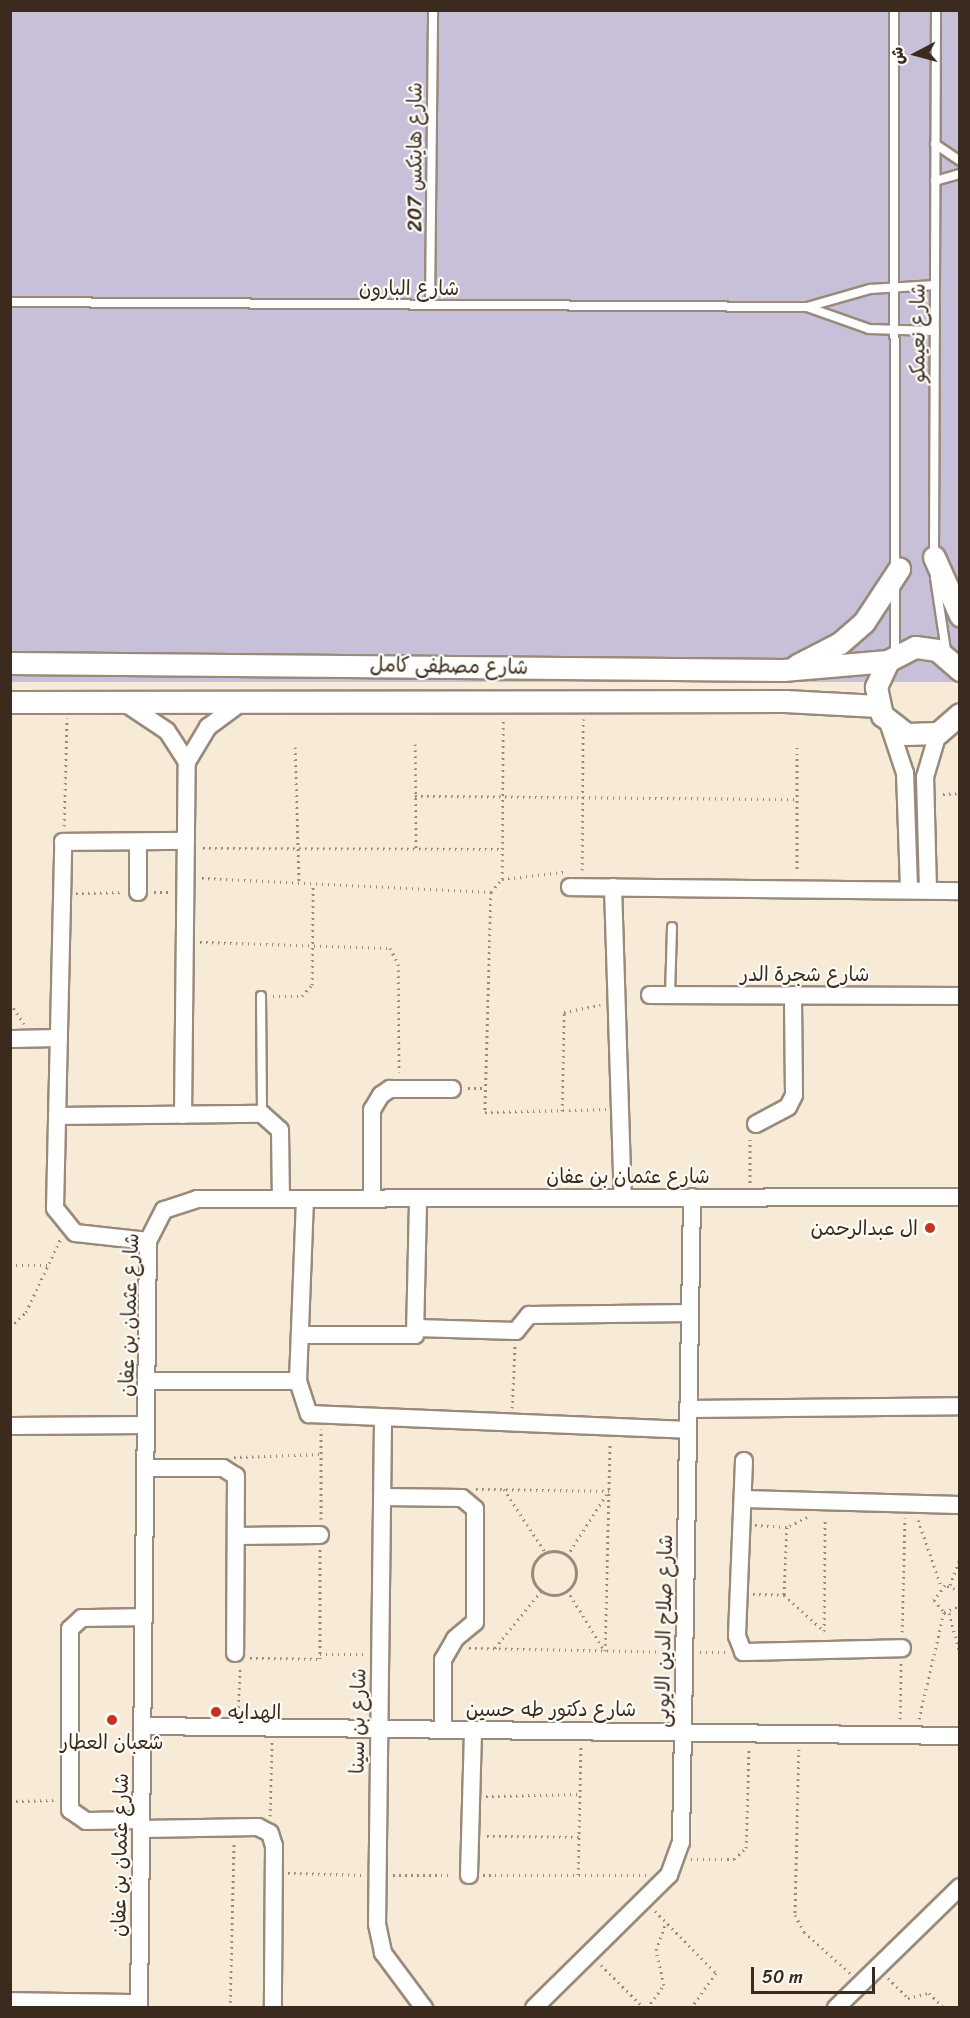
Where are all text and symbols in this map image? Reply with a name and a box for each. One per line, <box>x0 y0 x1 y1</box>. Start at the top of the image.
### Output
north arrow <box>886 24 946 84</box>
text: ش <box>882 46 913 66</box>
street label: شارع هايتكس 207 <box>403 82 427 232</box>
street label: شارع البارون <box>359 276 459 300</box>
street label: شارع نعيمكو <box>906 283 930 383</box>
street label: شارع مصطفى كامل <box>370 653 528 679</box>
street label: شارع شجرة الدر <box>740 962 870 986</box>
street label: شارع عثمان بن عفان <box>546 1164 710 1188</box>
place label: ال عبدالرحمن <box>810 1216 918 1240</box>
marker: ال عبدالرحمن <box>923 1221 937 1235</box>
street label: شارع عثمان بن عفان <box>114 1233 144 1397</box>
street label: شارع صلاح الدين الايوبى <box>650 1534 678 1728</box>
street label: شارع بن سينا <box>345 1668 371 1774</box>
street label: شارع دكتور طه حسين <box>466 1697 636 1721</box>
place label: الهدايه <box>228 1700 282 1724</box>
marker: الهدايه <box>209 1705 223 1719</box>
marker: شعبان العطار <box>105 1713 119 1727</box>
place label: شعبان العطار <box>61 1730 163 1754</box>
street label: شارع عثمان بن عفان <box>107 1773 133 1937</box>
scale bar <box>754 1955 878 1993</box>
text: 50 m <box>762 1961 803 1993</box>

